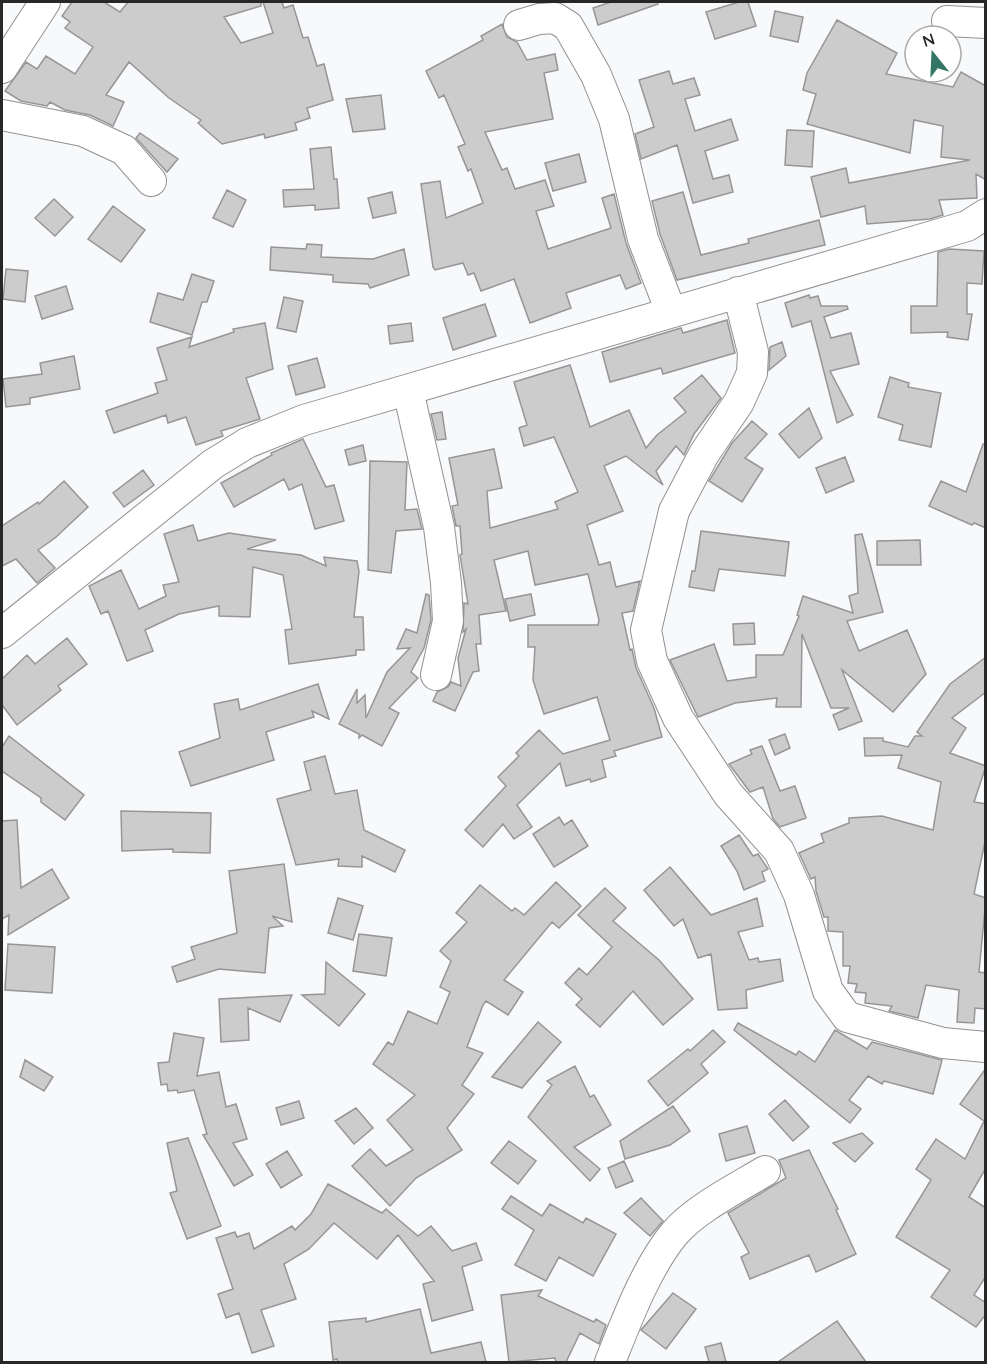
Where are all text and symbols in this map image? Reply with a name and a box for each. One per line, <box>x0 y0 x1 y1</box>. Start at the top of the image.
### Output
north arrow <box>903 24 963 84</box>
text: N <box>920 28 937 51</box>

